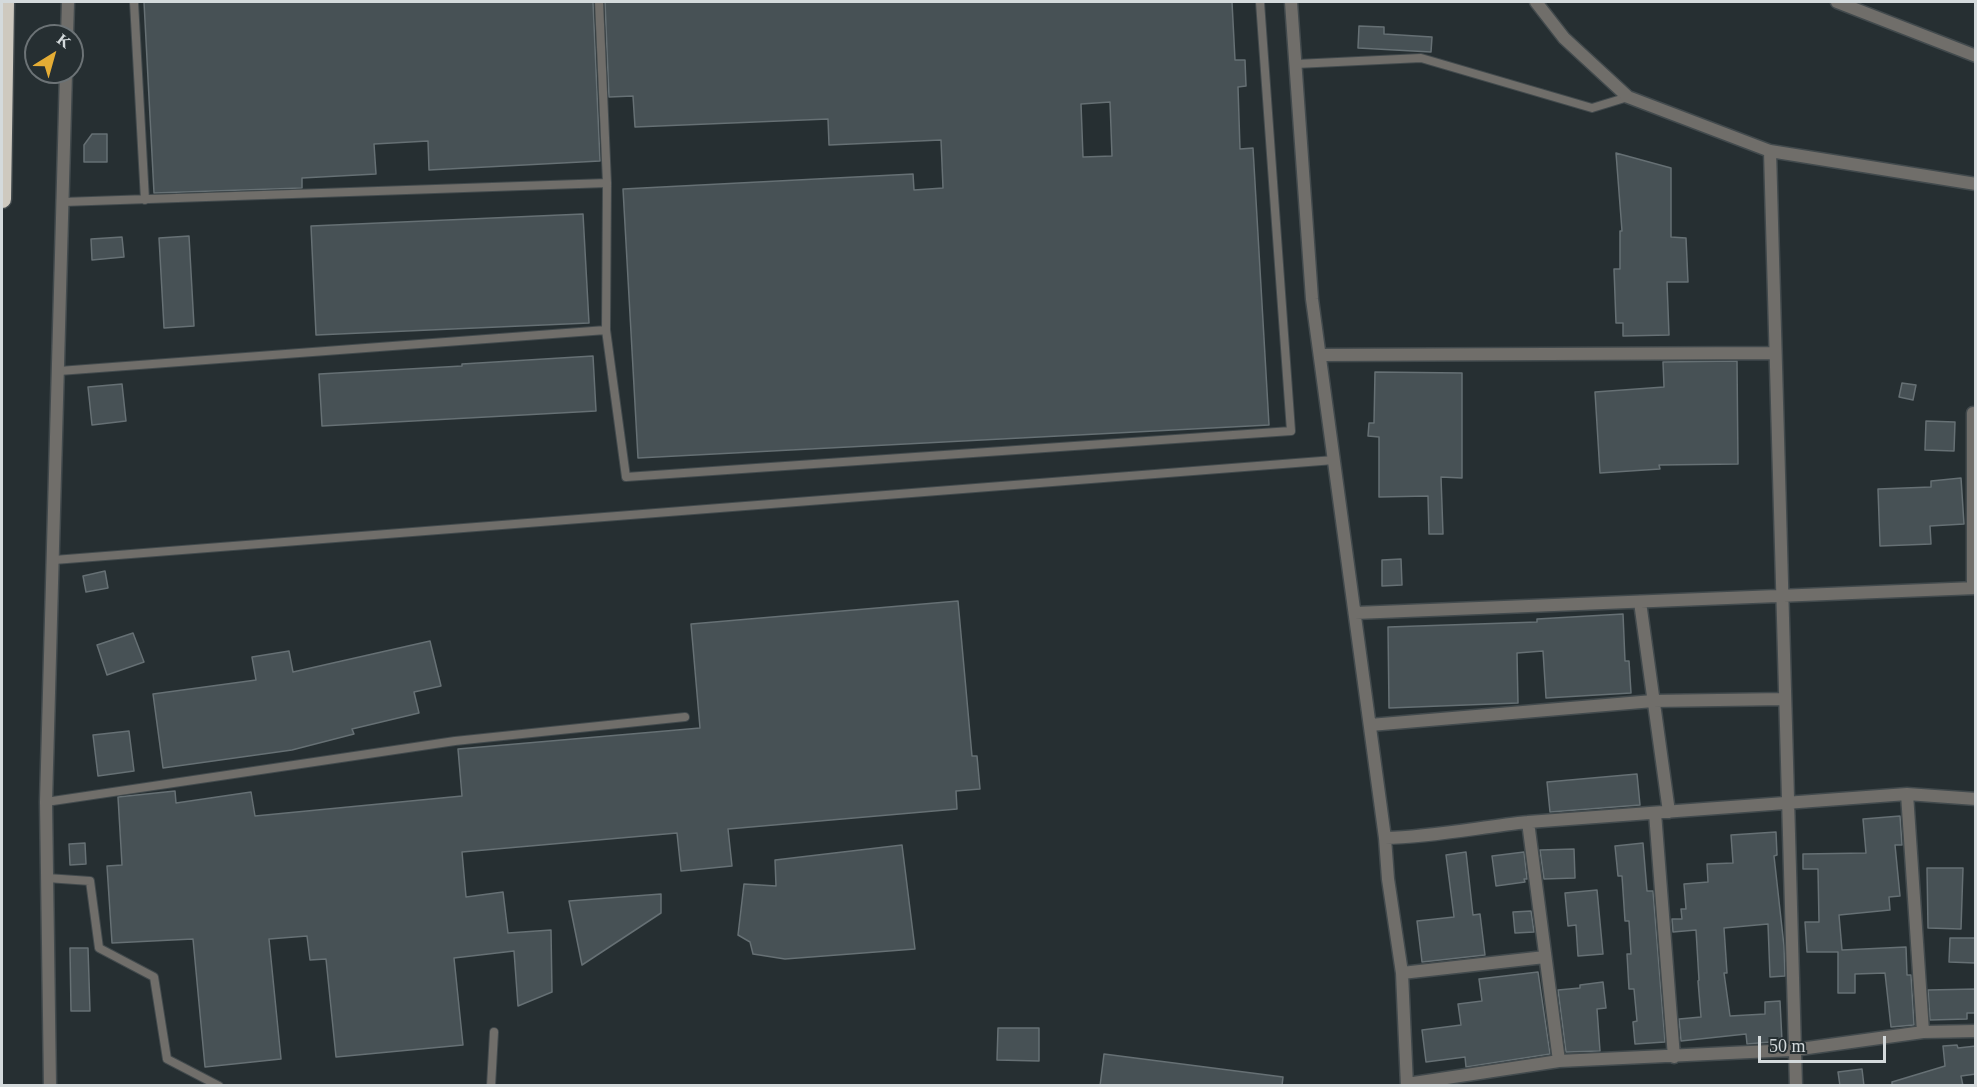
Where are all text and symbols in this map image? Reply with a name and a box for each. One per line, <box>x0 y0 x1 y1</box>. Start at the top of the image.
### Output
north arrow <box>24 24 84 84</box>
text: K <box>54 30 74 51</box>
scale bar <box>1761 1024 1888 1062</box>
text: 50 m <box>1769 1036 1806 1056</box>

